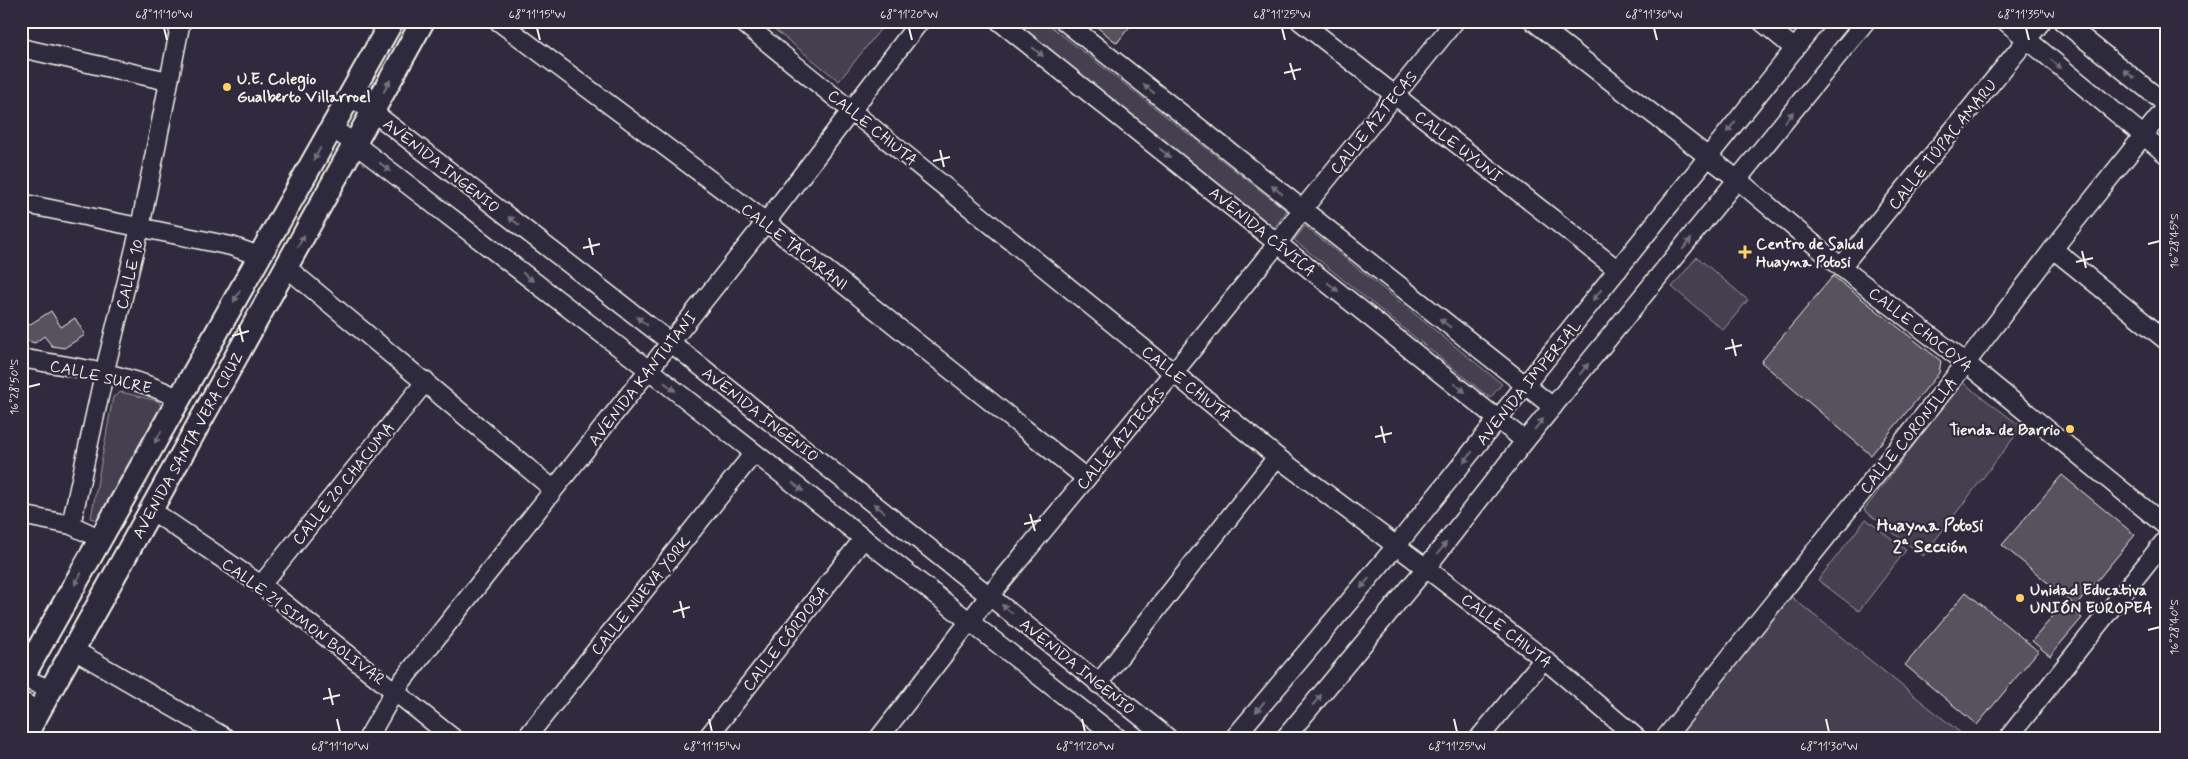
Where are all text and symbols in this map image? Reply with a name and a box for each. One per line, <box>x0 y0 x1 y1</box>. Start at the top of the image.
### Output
text: 68°11'10"W <box>135 7 193 23</box>
text: 68°11'15"W <box>509 7 566 23</box>
text: 68°11'20"W <box>880 7 938 23</box>
text: 68°11'25"W <box>1253 7 1311 23</box>
text: 68°11'30"W <box>1625 7 1683 23</box>
text: 68°11'35"W <box>1998 7 2055 23</box>
one-way arrow <box>1031 46 1044 57</box>
one-way arrow <box>2049 58 2062 69</box>
street label: CALLE AZTECAS <box>1326 67 1422 179</box>
place label: U.E. Colegio Gualberto Villarroel <box>237 69 371 108</box>
one-way arrow <box>2122 69 2135 80</box>
street label: CALLE TÚPAC AMARU <box>1884 75 2002 214</box>
one-way arrow <box>383 79 392 93</box>
marker: U.E. Colegio Gualberto Villarroel <box>221 81 233 93</box>
one-way arrow <box>1143 83 1156 94</box>
street label: CALLE CHIUTA <box>823 85 921 171</box>
street label: CALLE UYUNI <box>1410 106 1506 188</box>
one-way arrow <box>1783 111 1794 124</box>
street label: AVENIDA INGENIO <box>378 114 504 218</box>
one-way arrow <box>1726 120 1737 133</box>
one-way arrow <box>313 147 321 162</box>
one-way arrow <box>1158 147 1171 158</box>
one-way arrow <box>378 162 392 172</box>
street label: AVENIDA CÍVICA <box>1204 183 1320 282</box>
one-way arrow <box>1270 184 1283 195</box>
street label: CALLE TACARANI <box>736 199 852 295</box>
text: 16°28'45"S <box>2167 213 2183 269</box>
one-way arrow <box>507 216 521 226</box>
one-way arrow <box>297 233 305 248</box>
place label: Centro de Salud Huayna Potosi <box>1756 234 1864 273</box>
street label: CALLE 10 <box>112 237 149 312</box>
one-way arrow <box>1681 237 1692 250</box>
marker: Centro de Salud Huayna Potosi <box>1738 245 1752 259</box>
one-way arrow <box>521 272 535 282</box>
one-way arrow <box>1326 281 1339 292</box>
street label: CALLE CHOCOYA <box>1864 283 1976 377</box>
one-way arrow <box>233 289 242 302</box>
one-way arrow <box>1592 289 1603 302</box>
street label: AVENIDA KANTUTANI <box>584 307 702 450</box>
one-way arrow <box>636 315 649 326</box>
street label: AVENIDA IMPERIAL <box>1472 316 1586 450</box>
one-way arrow <box>1439 318 1452 329</box>
street label: CALLE CHIUTA <box>1137 341 1235 427</box>
street label: AVENIDA SANTA VERA CRUZ <box>128 349 248 543</box>
street label: CALLE SUCRE <box>48 356 154 399</box>
text: 16°28'50"S <box>7 359 23 415</box>
street label: AVENIDA INGENIO <box>697 363 823 467</box>
one-way arrow <box>1578 363 1589 376</box>
street label: CALLE CORONILLA <box>1856 373 1963 499</box>
one-way arrow <box>663 382 677 392</box>
street label: CALLE AZTECAS <box>1072 383 1170 494</box>
one-way arrow <box>1453 383 1466 394</box>
street label: CALLE 20 CHACUMA <box>288 418 400 550</box>
one-way arrow <box>1534 418 1545 431</box>
place label: Tienda de Barrio <box>1949 420 2060 441</box>
marker: Tienda de Barrio <box>2064 423 2076 435</box>
one-way arrow <box>153 431 162 444</box>
one-way arrow <box>1462 450 1473 463</box>
one-way arrow <box>791 482 805 492</box>
one-way arrow <box>873 503 886 514</box>
district label: Huayna Potosi 2ª Sección <box>1877 514 1983 559</box>
street label: CALLE NUEVA YORK <box>586 532 696 660</box>
one-way arrow <box>1437 541 1447 555</box>
street label: CALLE 21 SIMON BOLIVAR <box>217 554 389 691</box>
one-way arrow <box>74 572 82 586</box>
one-way arrow <box>1360 577 1371 589</box>
place label: Unidad Educativa UNIÓN EUROPEA <box>2030 580 2153 619</box>
street label: CALLE CÓRDOBA <box>738 582 834 696</box>
street label: CALLE CHIUTA <box>1456 589 1556 673</box>
marker: Unidad Educativa UNIÓN EUROPEA <box>2014 592 2026 604</box>
text: 16°28'40"S <box>2167 599 2183 655</box>
one-way arrow <box>1000 604 1013 615</box>
street label: AVENIDA INGENIO <box>1015 614 1139 720</box>
one-way arrow <box>1311 694 1322 707</box>
one-way arrow <box>1255 701 1266 713</box>
text: 68°11'10"W <box>311 739 369 755</box>
text: 68°11'15"W <box>684 739 741 755</box>
text: 68°11'20"W <box>1056 739 1114 755</box>
text: 68°11'25"W <box>1428 739 1486 755</box>
text: 68°11'30"W <box>1800 739 1858 755</box>

